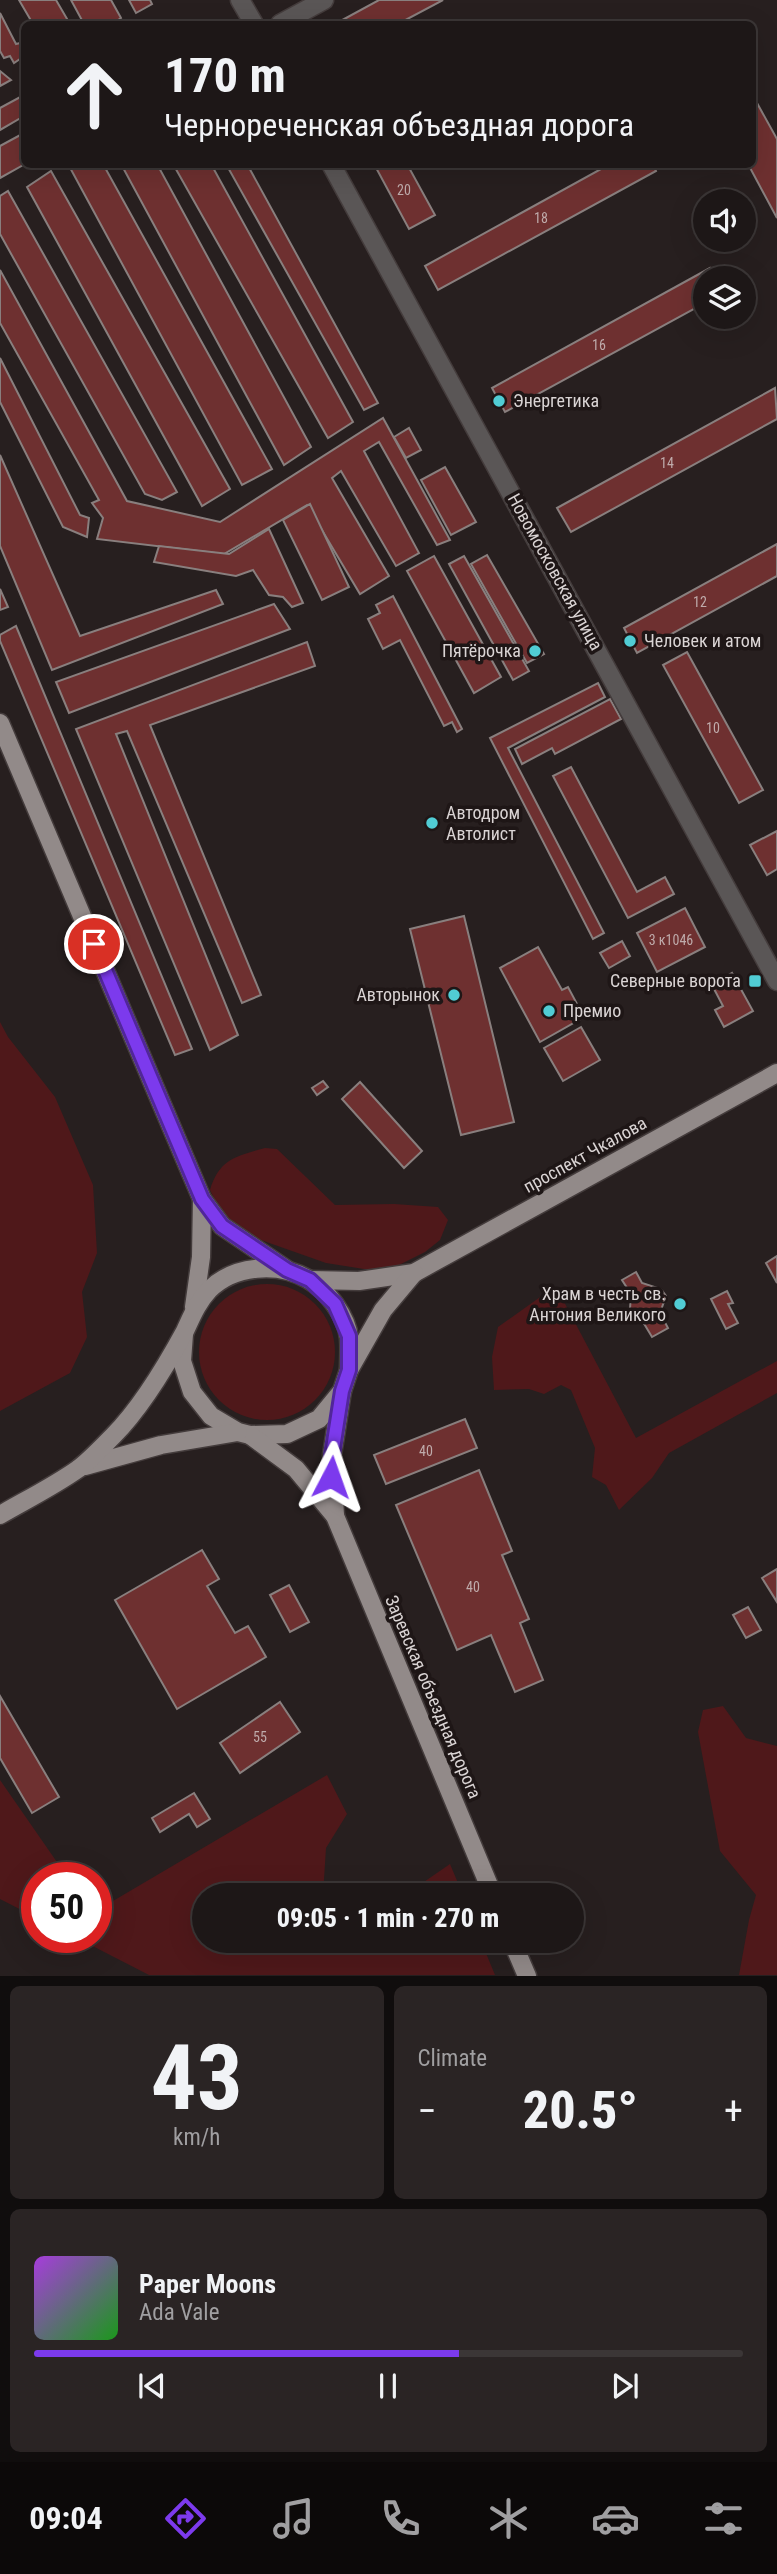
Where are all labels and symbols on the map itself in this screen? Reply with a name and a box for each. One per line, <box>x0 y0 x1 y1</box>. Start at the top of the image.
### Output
house number: 20 <box>397 182 411 198</box>
house number: 18 <box>534 210 548 226</box>
house number: 16 <box>592 337 606 353</box>
place label: Энергетика <box>513 390 599 411</box>
marker: Энергетика <box>491 393 507 409</box>
house number: 14 <box>660 455 674 471</box>
street label: Новомосковская улица <box>504 490 607 654</box>
house number: 12 <box>693 594 707 610</box>
place label: Человек и атом <box>644 630 761 651</box>
marker: Человек и атом <box>622 633 638 649</box>
place label: Пятёрочка <box>442 640 521 661</box>
marker: Пятёрочка <box>527 643 543 659</box>
house number: 10 <box>706 720 720 736</box>
place label: Автодром Автолист <box>446 802 520 844</box>
marker: Автодром Автолист <box>424 815 440 831</box>
pin <box>64 914 124 974</box>
house number: 3 к1046 <box>649 932 693 948</box>
place label: Северные ворота <box>610 970 741 991</box>
marker: Северные ворота <box>747 973 763 989</box>
place label: Авторынок <box>356 984 440 1005</box>
marker: Авторынок <box>446 987 462 1003</box>
place label: Премио <box>563 1000 621 1021</box>
marker: Премио <box>541 1003 557 1019</box>
street label: проспект Чкалова <box>520 1112 650 1197</box>
place label: Храм в честь св. Антония Великого <box>529 1283 666 1325</box>
marker: Храм в честь св. Антония Великого <box>672 1296 688 1312</box>
position arrow <box>294 1440 368 1514</box>
house number: 40 <box>419 1443 433 1459</box>
house number: 40 <box>466 1579 480 1595</box>
street label: Заревская объездная дорога <box>381 1592 486 1802</box>
house number: 55 <box>253 1729 267 1745</box>
speed limit sign: 50 <box>21 1862 112 1953</box>

